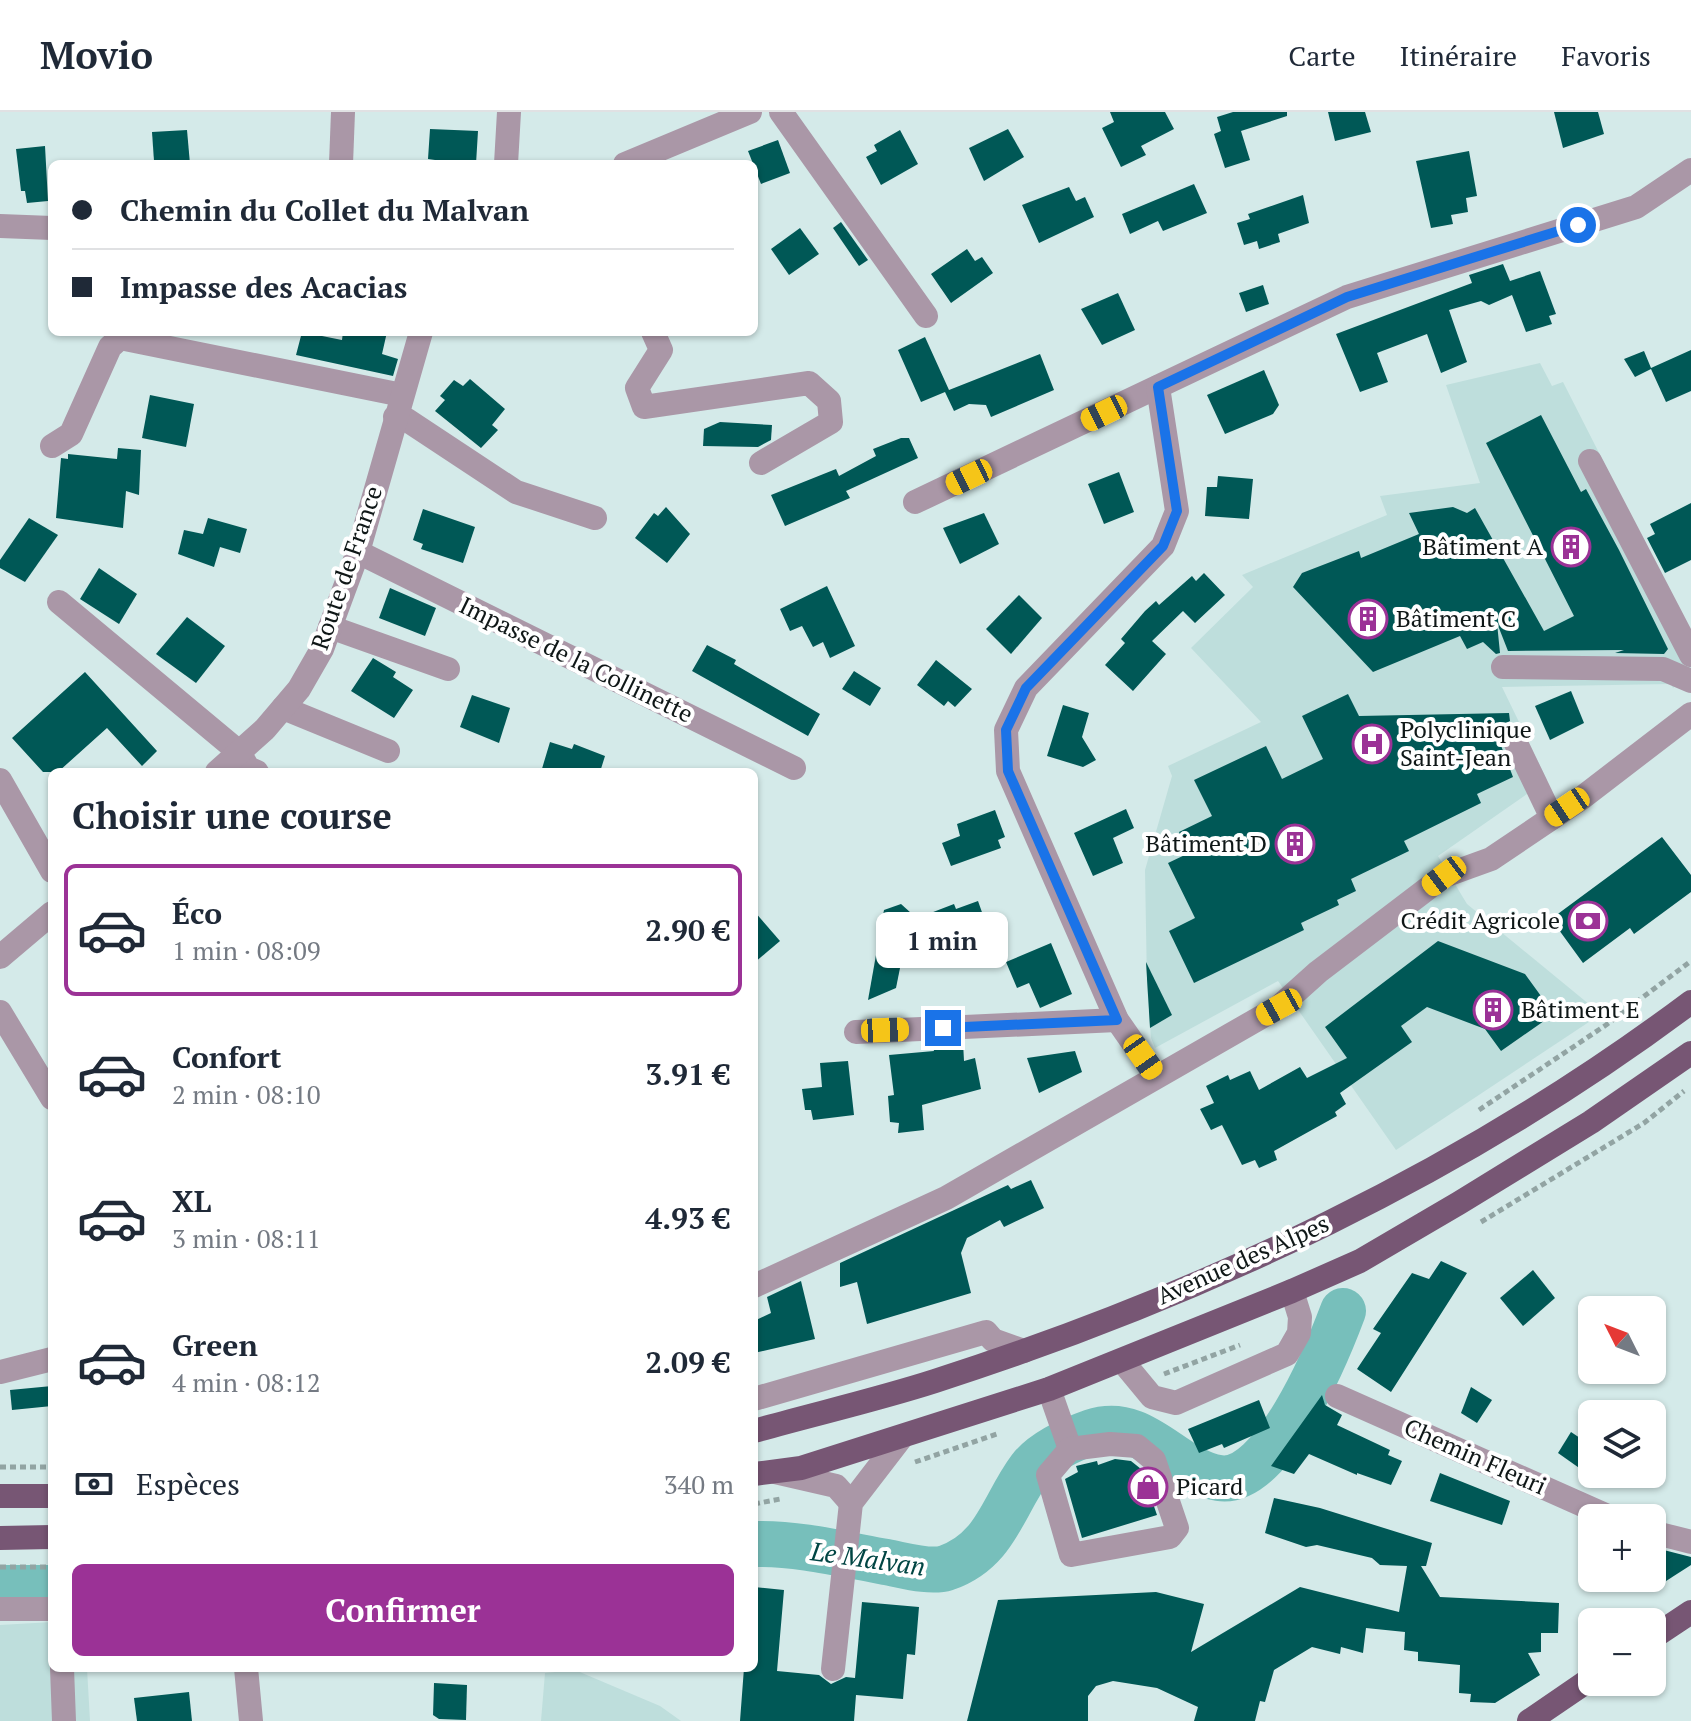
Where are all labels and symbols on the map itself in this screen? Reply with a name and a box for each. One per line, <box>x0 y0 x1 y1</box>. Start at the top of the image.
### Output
route start <box>1560 207 1596 243</box>
car <box>1077 392 1131 434</box>
car <box>942 456 996 498</box>
street label: Route de France <box>303 481 389 654</box>
building icon: Bâtiment A <box>1550 526 1592 568</box>
place label: Bâtiment A <box>1422 530 1544 562</box>
street label: Impasse de la Collinette <box>454 589 698 730</box>
building icon: Bâtiment C <box>1347 598 1389 640</box>
place label: Bâtiment C <box>1396 602 1516 634</box>
place label: Polyclinique Saint-Jean <box>1400 713 1532 773</box>
hospital icon: Polyclinique Saint-Jean <box>1351 723 1393 765</box>
car <box>1540 784 1594 830</box>
building icon: Bâtiment D <box>1274 823 1316 865</box>
place label: Bâtiment D <box>1145 827 1267 859</box>
car <box>1418 852 1470 900</box>
bank icon: Crédit Agricole <box>1567 900 1609 942</box>
place label: Crédit Agricole <box>1401 904 1560 936</box>
callout: 1 min <box>877 912 1009 968</box>
car <box>1252 985 1306 1029</box>
building icon: Bâtiment E <box>1472 989 1514 1031</box>
place label: Bâtiment E <box>1521 993 1640 1025</box>
route end <box>925 1010 961 1046</box>
car <box>861 1017 909 1043</box>
car <box>1119 1030 1167 1084</box>
street label: Avenue des Alpes <box>1151 1207 1334 1311</box>
north arrow <box>1578 1296 1666 1384</box>
street label: Chemin Fleuri <box>1399 1411 1551 1502</box>
shop icon: Picard <box>1127 1466 1169 1508</box>
place label: Picard <box>1176 1470 1243 1502</box>
water label: Le Malvan <box>808 1533 927 1583</box>

